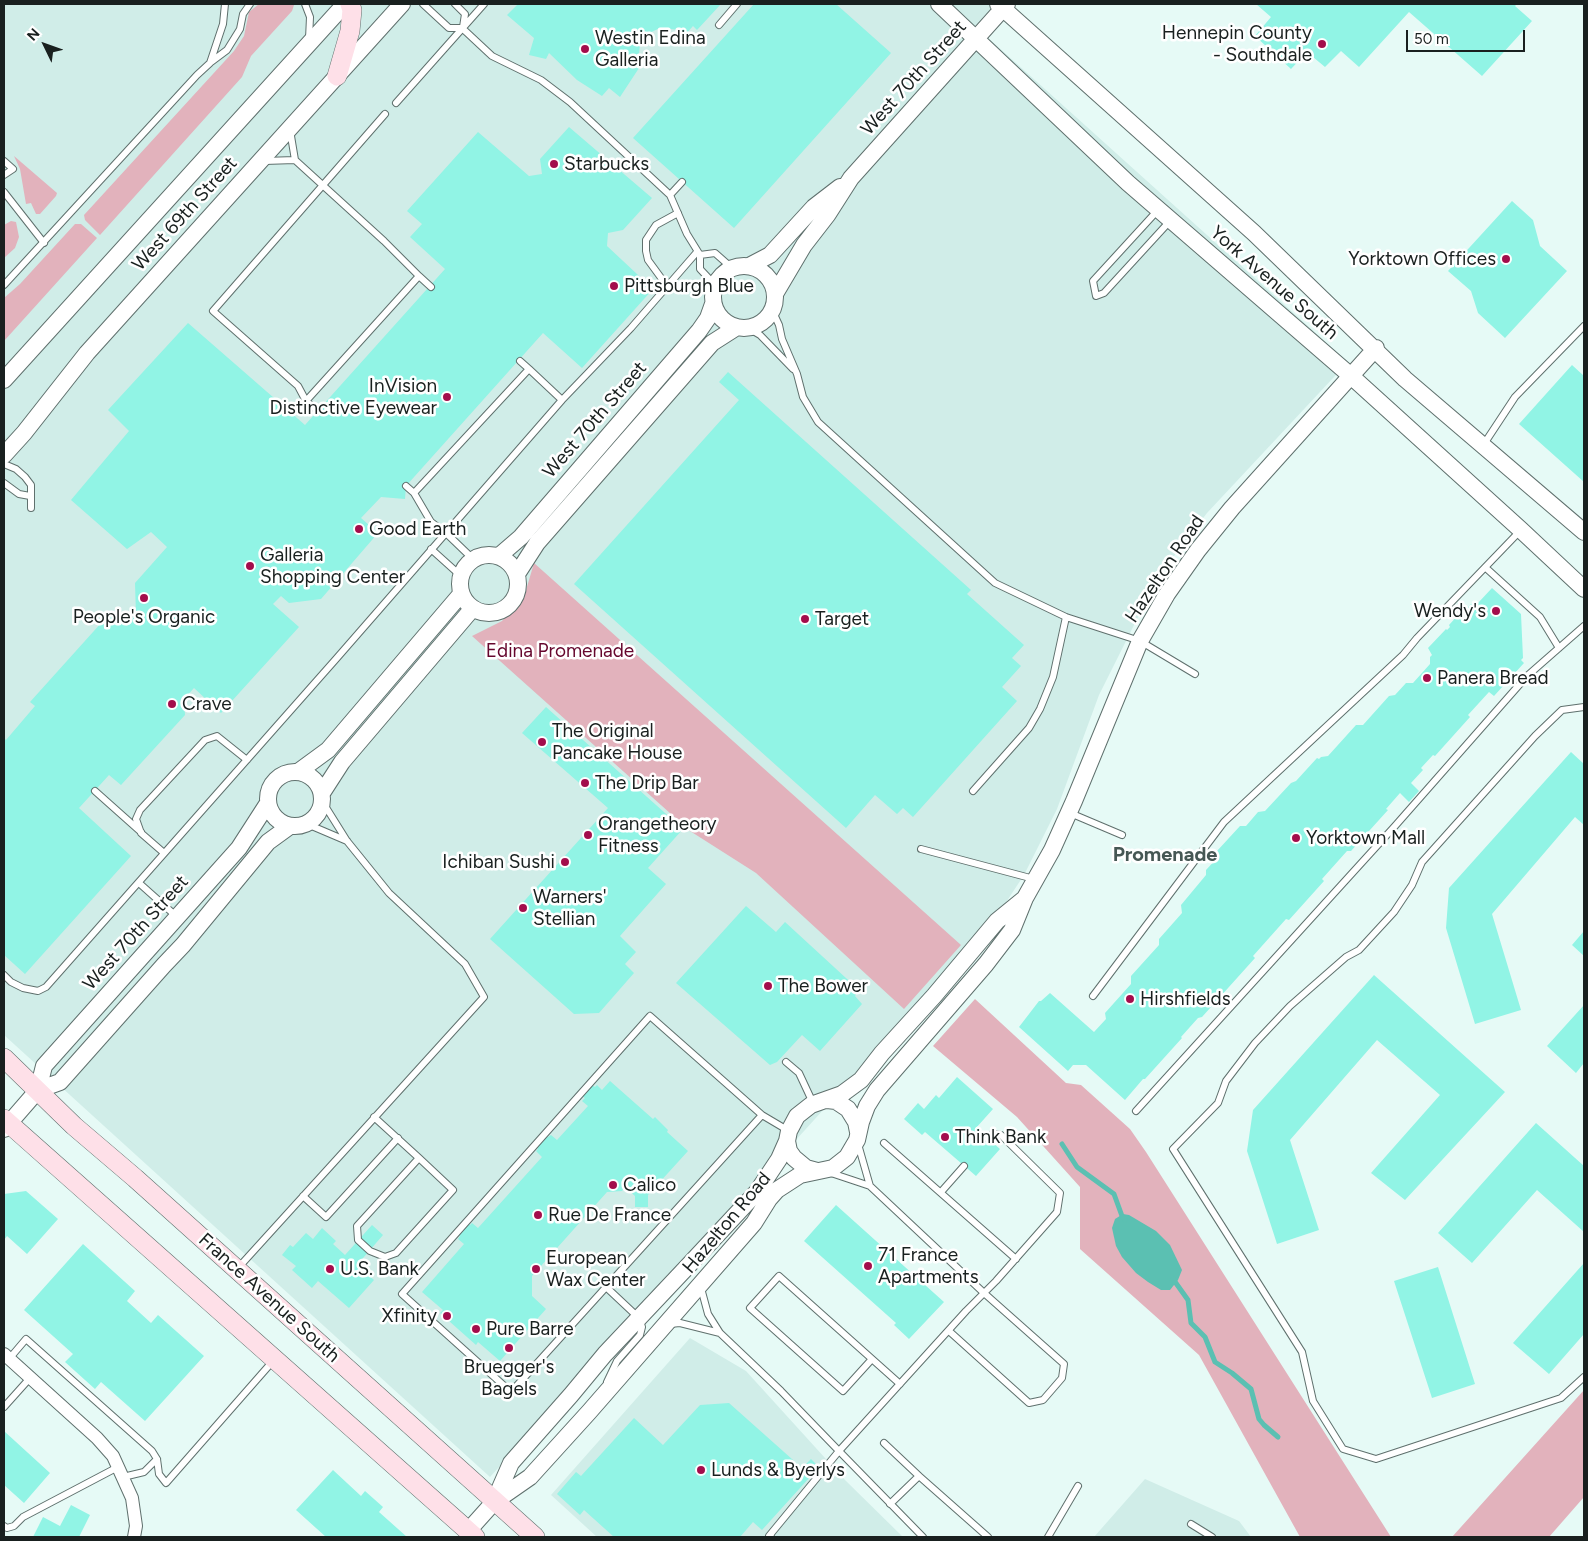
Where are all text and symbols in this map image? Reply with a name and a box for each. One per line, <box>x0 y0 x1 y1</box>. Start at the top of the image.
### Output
street label: West 70th Street <box>856 16 972 140</box>
north arrow <box>20 20 70 70</box>
scale bar <box>1408 20 1527 52</box>
place label: Hennepin County - Southdale <box>1162 22 1312 66</box>
text: N <box>24 25 43 44</box>
place label: Westin Edina Galleria <box>595 27 706 71</box>
text: 50 m <box>1414 30 1449 48</box>
marker: Hennepin County - Southdale <box>1316 38 1328 50</box>
marker: Westin Edina Galleria <box>579 43 591 55</box>
street label: West 69th Street <box>128 152 242 276</box>
place label: Starbucks <box>564 153 649 175</box>
marker: Starbucks <box>548 158 560 170</box>
street label: York Avenue South <box>1206 221 1342 345</box>
place label: Yorktown Offices <box>1348 248 1496 270</box>
marker: Yorktown Offices <box>1500 253 1512 265</box>
place label: Pittsburgh Blue <box>624 275 754 297</box>
marker: Pittsburgh Blue <box>608 280 620 292</box>
street label: West 70th Street <box>538 357 652 483</box>
place label: InVision Distinctive Eyewear <box>270 375 437 419</box>
marker: InVision Distinctive Eyewear <box>441 391 453 403</box>
street label: Hazelton Road <box>1121 511 1209 627</box>
place label: Good Earth <box>369 518 466 540</box>
marker: Good Earth <box>353 523 365 535</box>
place label: Galleria Shopping Center <box>260 544 405 588</box>
marker: Galleria Shopping Center <box>244 560 256 572</box>
marker: People's Organic <box>138 592 150 604</box>
place label: Wendy's <box>1414 600 1486 622</box>
marker: Wendy's <box>1490 605 1502 617</box>
place label: People's Organic <box>73 606 215 628</box>
place label: Target <box>815 608 869 630</box>
marker: Target <box>799 613 811 625</box>
park label: Edina Promenade <box>486 640 634 662</box>
place label: Panera Bread <box>1437 667 1549 689</box>
marker: Panera Bread <box>1421 672 1433 684</box>
place label: Crave <box>182 693 232 715</box>
marker: Crave <box>166 698 178 710</box>
place label: The Original Pancake House <box>552 720 682 764</box>
marker: The Original Pancake House <box>536 736 548 748</box>
place label: The Drip Bar <box>595 772 699 794</box>
marker: The Drip Bar <box>579 777 591 789</box>
place label: Orangetheory Fitness <box>598 813 717 857</box>
place label: Yorktown Mall <box>1306 827 1425 849</box>
marker: Orangetheory Fitness <box>582 829 594 841</box>
marker: Yorktown Mall <box>1290 832 1302 844</box>
district label: Promenade <box>1113 843 1217 867</box>
place label: Ichiban Sushi <box>442 851 555 873</box>
marker: Ichiban Sushi <box>559 856 571 868</box>
street label: West 70th Street <box>78 871 194 995</box>
place label: Warners' Stellian <box>533 886 607 930</box>
marker: Warners' Stellian <box>517 902 529 914</box>
place label: The Bower <box>778 975 868 997</box>
marker: The Bower <box>762 980 774 992</box>
place label: Hirshfields <box>1140 988 1231 1010</box>
marker: Hirshfields <box>1124 993 1136 1005</box>
place label: Think Bank <box>955 1126 1046 1148</box>
marker: Think Bank <box>939 1131 951 1143</box>
street label: Hazelton Road <box>678 1168 776 1278</box>
place label: Calico <box>623 1174 676 1196</box>
marker: Calico <box>607 1179 619 1191</box>
place label: Rue De France <box>548 1204 671 1226</box>
marker: Rue De France <box>532 1209 544 1221</box>
street label: France Avenue South <box>194 1229 344 1367</box>
place label: 71 France Apartments <box>878 1244 979 1288</box>
place label: European Wax Center <box>546 1247 645 1291</box>
place label: U.S. Bank <box>340 1258 419 1280</box>
marker: 71 France Apartments <box>862 1260 874 1272</box>
marker: U.S. Bank <box>324 1263 336 1275</box>
marker: European Wax Center <box>530 1263 542 1275</box>
place label: Xfinity <box>382 1305 437 1327</box>
marker: Xfinity <box>441 1310 453 1322</box>
place label: Pure Barre <box>486 1318 574 1340</box>
marker: Pure Barre <box>470 1323 482 1335</box>
marker: Bruegger's Bagels <box>503 1342 515 1354</box>
place label: Bruegger's Bagels <box>464 1356 554 1400</box>
place label: Lunds & Byerlys <box>711 1459 845 1481</box>
marker: Lunds & Byerlys <box>695 1464 707 1476</box>

